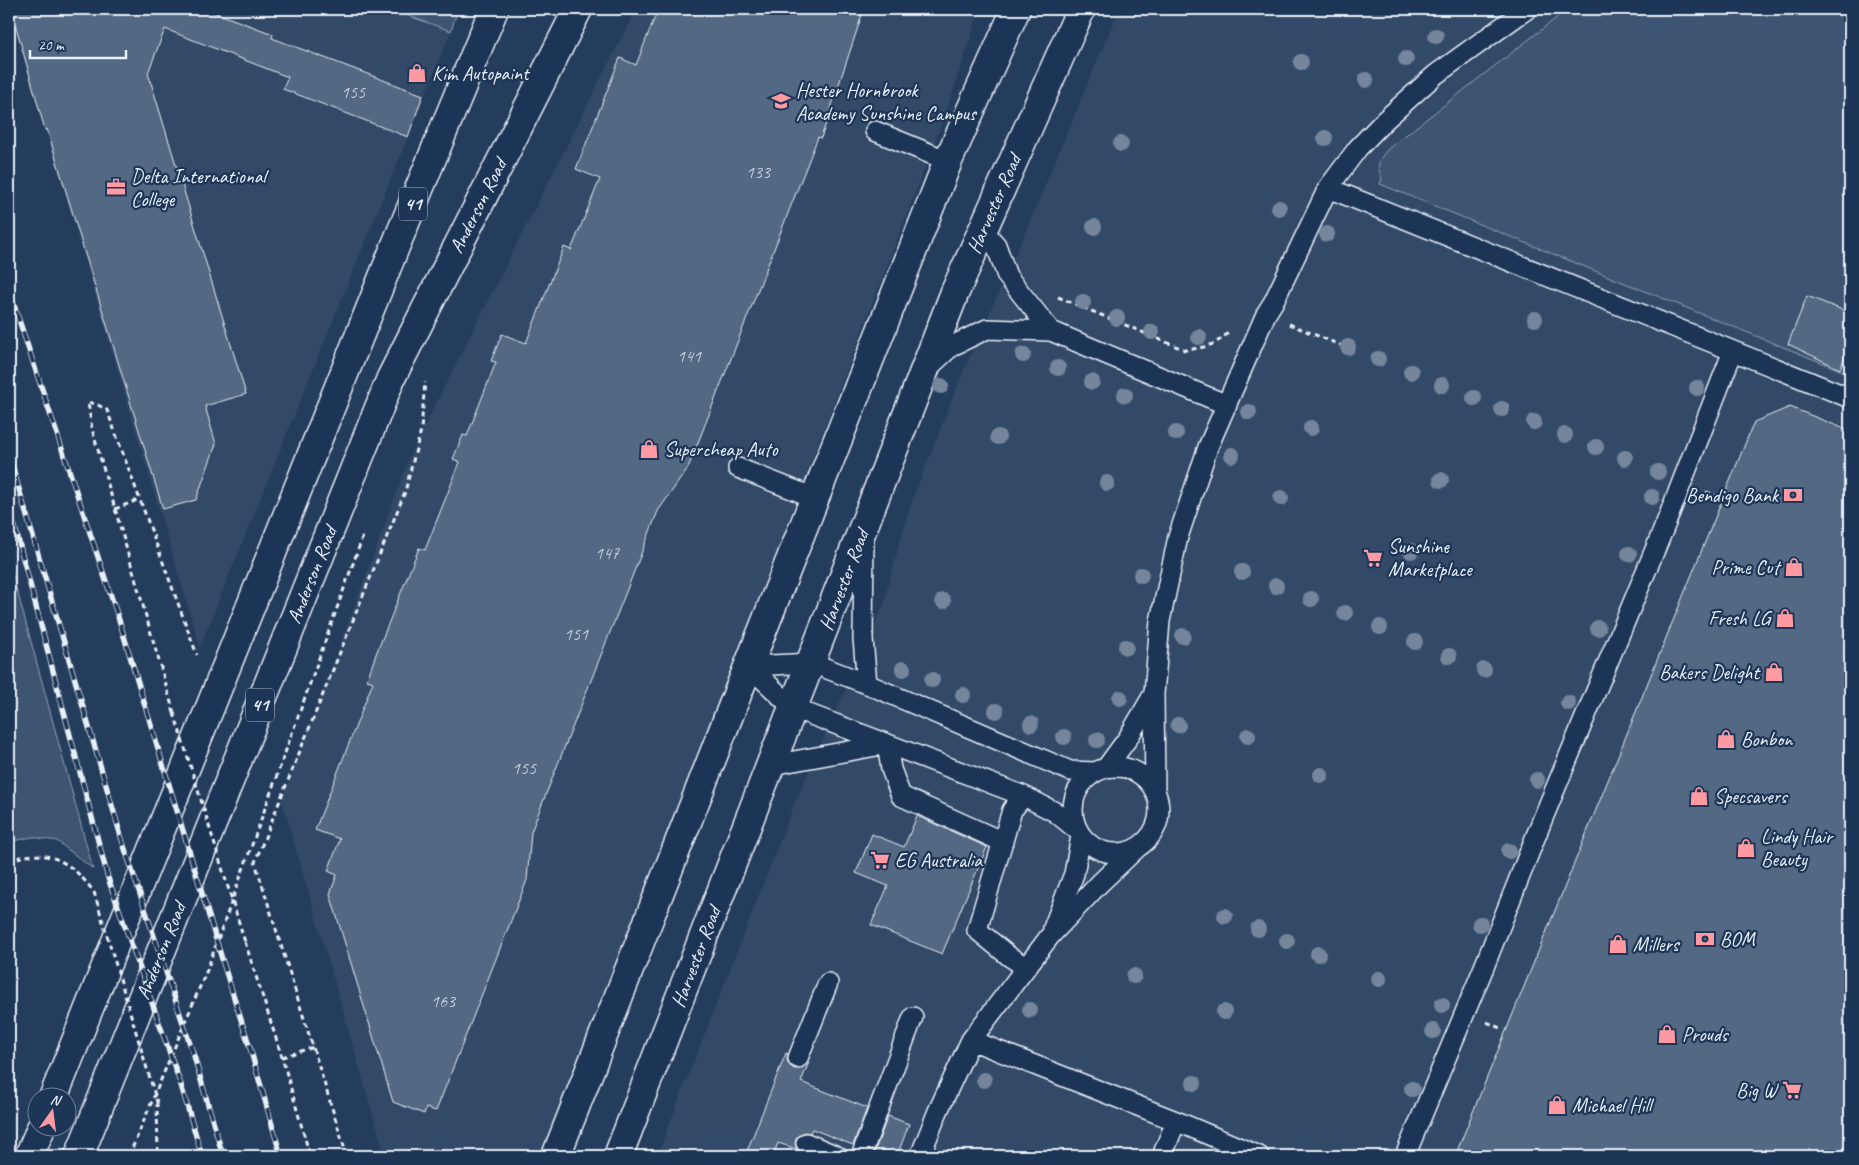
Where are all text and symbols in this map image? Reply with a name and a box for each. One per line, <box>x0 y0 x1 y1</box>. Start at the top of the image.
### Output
scale bar <box>30 28 126 60</box>
text: 20 m <box>38 36 65 55</box>
place label: Kim Autopaint <box>432 61 531 86</box>
shop icon: Kim Autopaint <box>406 62 428 84</box>
place label: Hester Hornbrook Academy Sunshine Campus <box>796 78 978 126</box>
house number: 155 <box>341 81 366 103</box>
school or university icon: Hester Hornbrook Academy Sunshine Campus <box>770 90 792 112</box>
street label: Harvester Road <box>961 148 1028 257</box>
street label: Anderson Road <box>444 152 514 257</box>
house number: 133 <box>746 161 772 183</box>
place label: Delta International College <box>131 164 270 212</box>
office icon: Delta International College <box>105 176 127 198</box>
road number: 41 <box>399 188 427 220</box>
house number: 141 <box>677 345 702 367</box>
place label: Supercheap Auto <box>664 437 778 462</box>
shop icon: Supercheap Auto <box>638 438 660 460</box>
place label: Bendigo Bank <box>1686 483 1780 508</box>
bank icon: Bendigo Bank <box>1782 484 1804 506</box>
street label: Anderson Road <box>281 520 344 627</box>
street label: Harvester Road <box>813 523 876 634</box>
place label: Sunshine Marketplace <box>1388 534 1473 582</box>
house number: 147 <box>595 542 620 564</box>
supermarket icon: Sunshine Marketplace <box>1362 547 1384 569</box>
place label: Prime Cut <box>1711 555 1782 580</box>
shop icon: Prime Cut <box>1783 556 1805 578</box>
place label: Fresh LG <box>1708 606 1773 631</box>
shop icon: Fresh LG <box>1774 607 1796 629</box>
house number: 151 <box>564 623 589 645</box>
place label: Bakers Delight <box>1659 660 1761 685</box>
shop icon: Bakers Delight <box>1763 661 1785 683</box>
road number: 41 <box>246 688 274 722</box>
place label: Bonbon <box>1741 727 1793 752</box>
shop icon: Bonbon <box>1715 728 1737 750</box>
house number: 155 <box>512 757 537 779</box>
place label: Specsavers <box>1714 784 1789 809</box>
shop icon: Specsavers <box>1688 785 1710 807</box>
place label: Lindy Hair Beauty <box>1761 824 1834 872</box>
shop icon: Lindy Hair Beauty <box>1735 837 1757 859</box>
place label: EG Australia <box>895 848 983 873</box>
supermarket icon: EG Australia <box>869 849 891 871</box>
street label: Anderson Road <box>130 896 193 1003</box>
street label: Harvester Road <box>665 900 728 1011</box>
place label: BOM <box>1720 927 1756 952</box>
bank icon: BOM <box>1694 928 1716 950</box>
place label: Millers <box>1633 932 1681 957</box>
shop icon: Millers <box>1607 933 1629 955</box>
house number: 163 <box>431 990 457 1012</box>
place label: Prouds <box>1682 1022 1730 1047</box>
shop icon: Prouds <box>1656 1023 1678 1045</box>
place label: Big W <box>1736 1078 1780 1103</box>
supermarket icon: Big W <box>1781 1079 1803 1101</box>
north arrow <box>28 1088 78 1138</box>
text: N <box>49 1091 64 1110</box>
place label: Michael Hill <box>1572 1093 1655 1118</box>
shop icon: Michael Hill <box>1546 1094 1568 1116</box>

